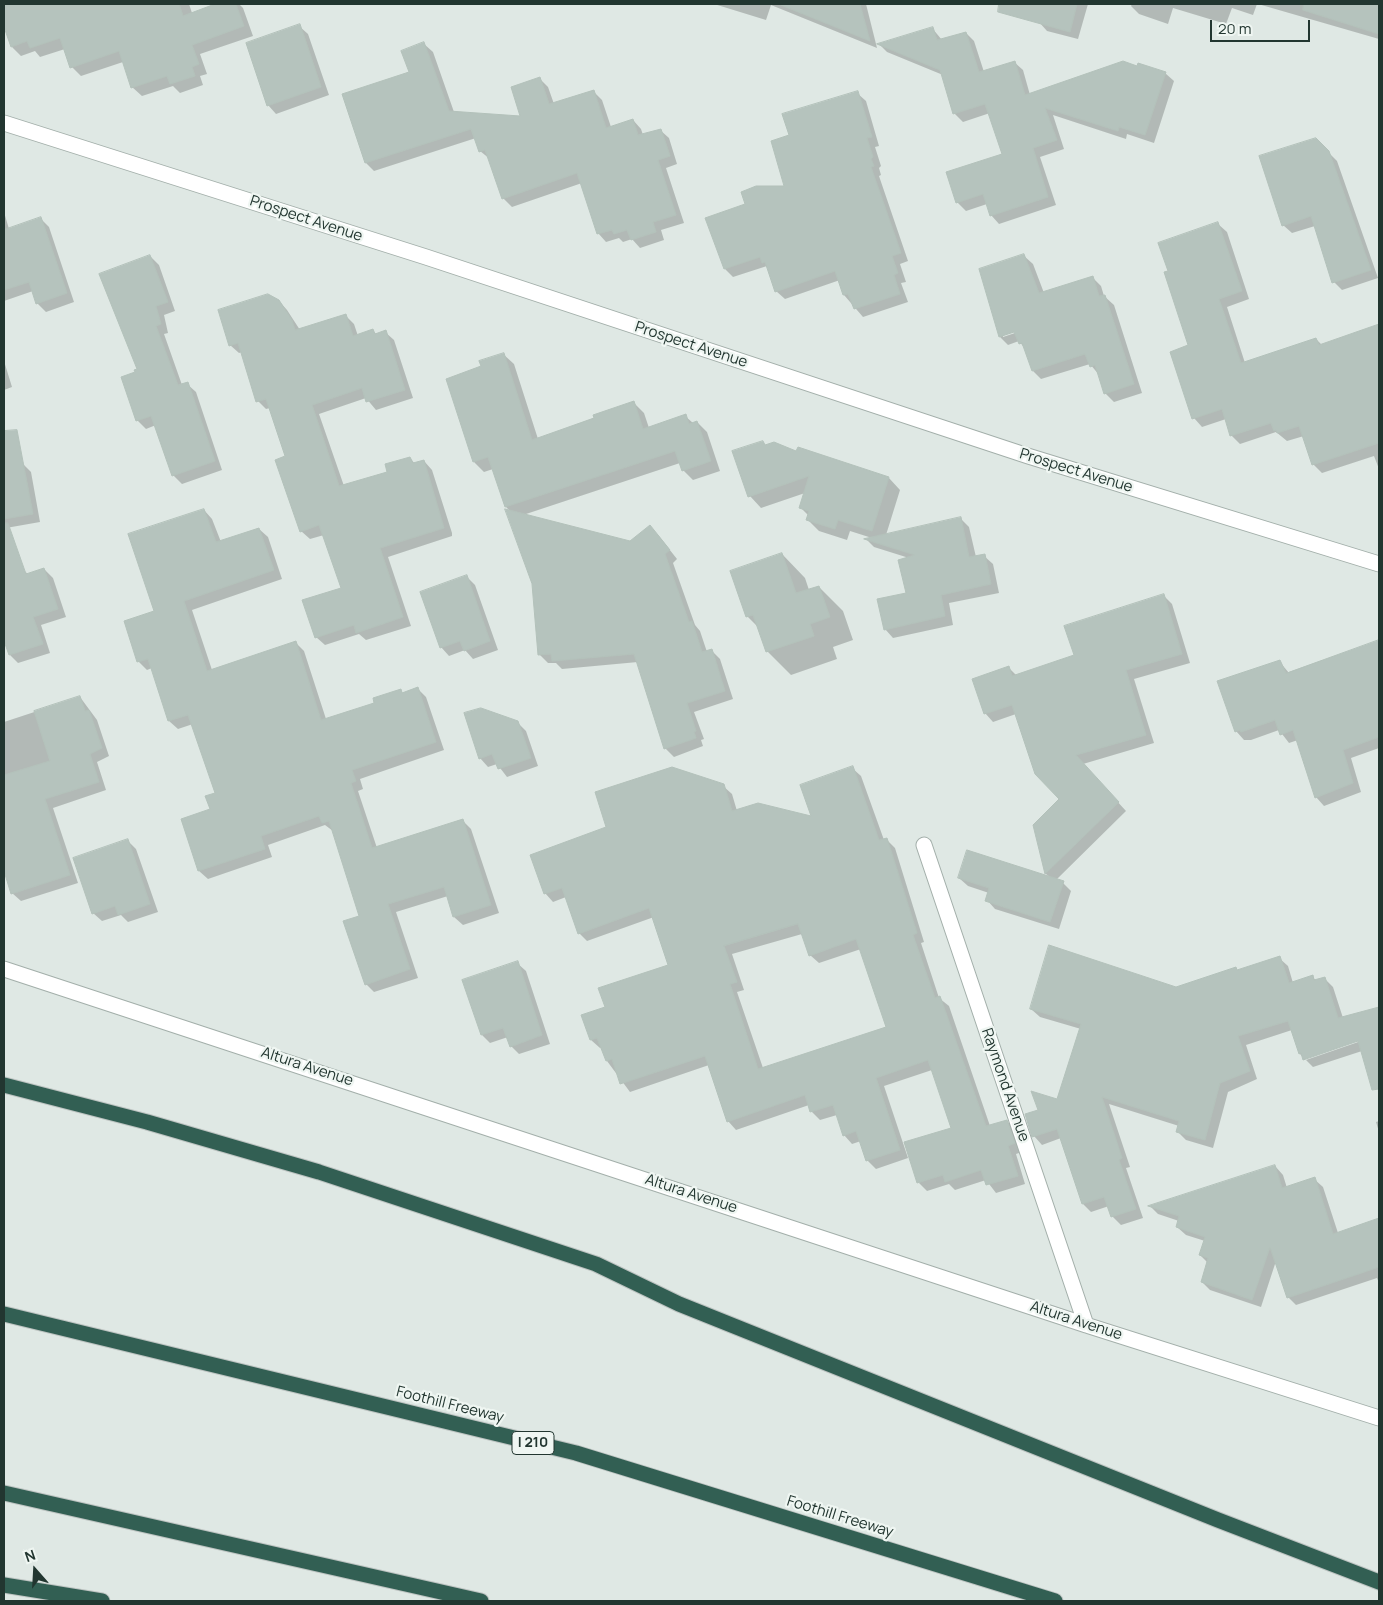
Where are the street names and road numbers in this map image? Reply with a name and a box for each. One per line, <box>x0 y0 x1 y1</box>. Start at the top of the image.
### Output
street label: Prospect Avenue <box>247 192 365 246</box>
street label: Prospect Avenue <box>632 318 750 372</box>
street label: Prospect Avenue <box>1017 445 1135 497</box>
street label: Raymond Avenue <box>977 1026 1033 1144</box>
street label: Altura Avenue <box>259 1044 355 1090</box>
street label: Altura Avenue <box>643 1171 739 1217</box>
street label: Altura Avenue <box>1028 1298 1124 1344</box>
street label: Foothill Freeway <box>394 1383 506 1427</box>
road number: I 210 <box>512 1432 554 1455</box>
street label: Foothill Freeway <box>785 1492 895 1542</box>

